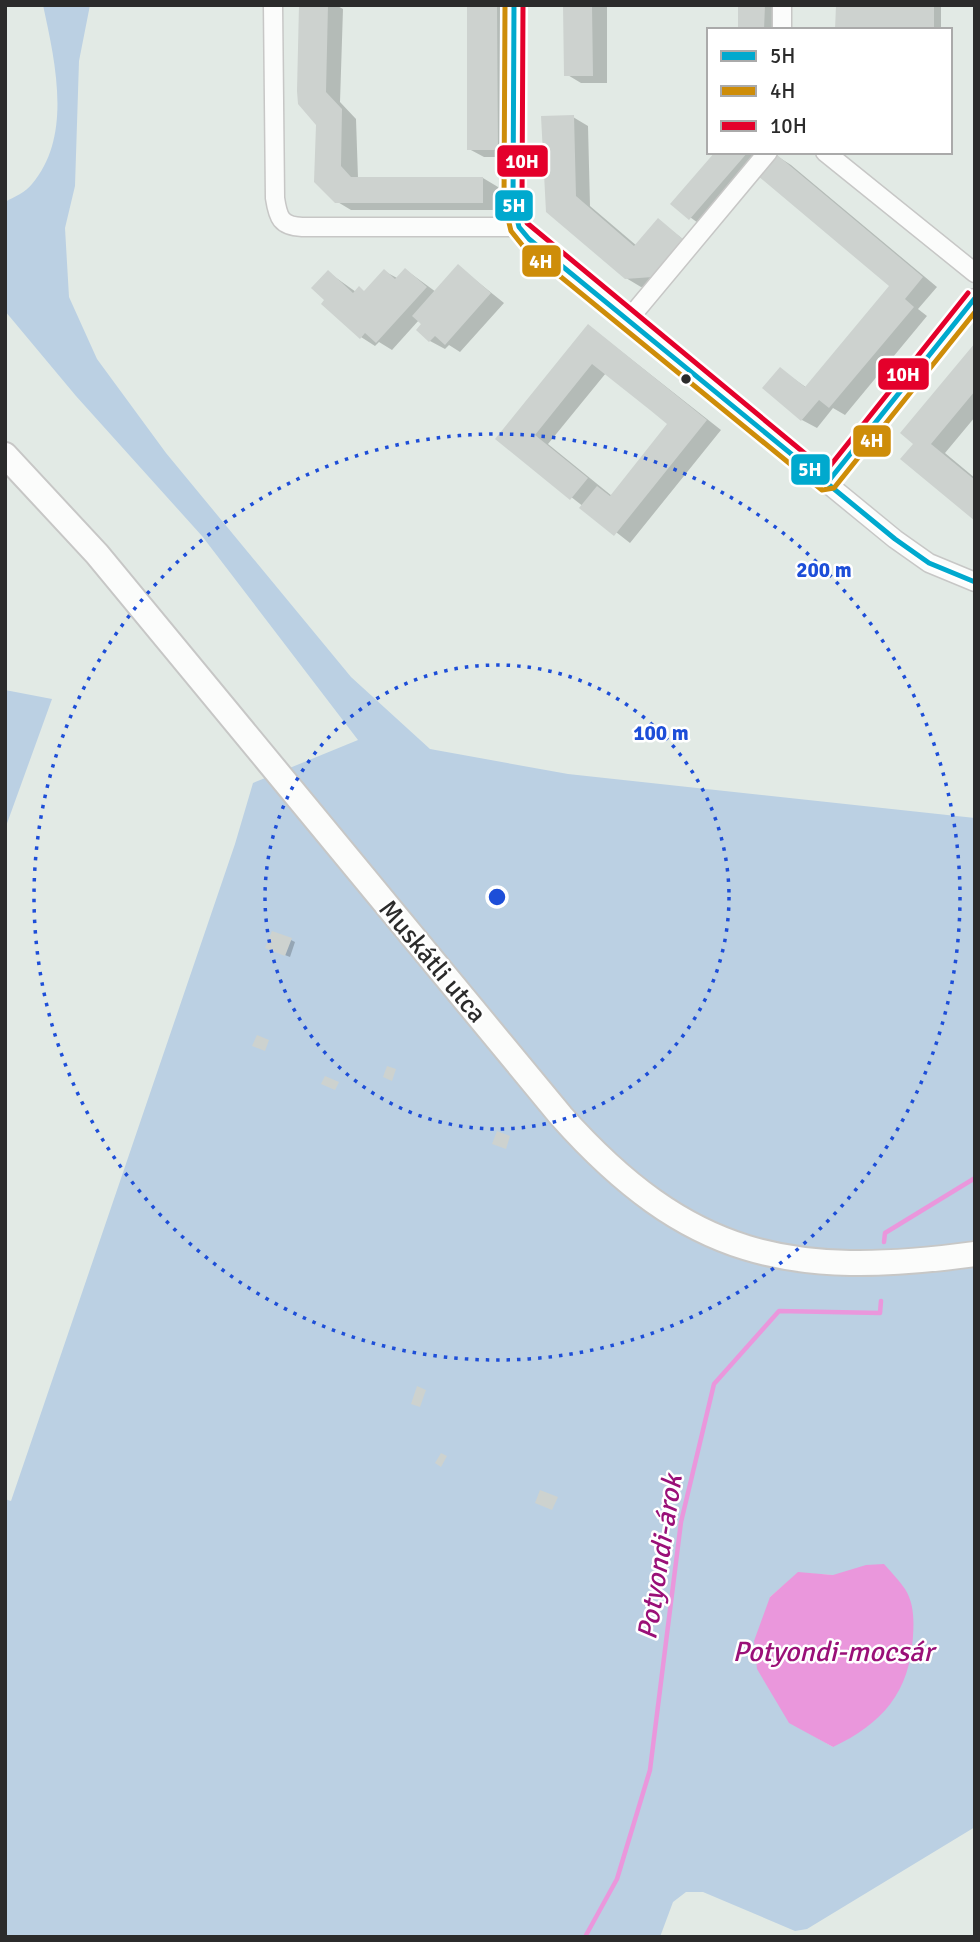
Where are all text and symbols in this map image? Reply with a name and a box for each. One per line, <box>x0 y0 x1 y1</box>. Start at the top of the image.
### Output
legend <box>707 28 952 154</box>
text: 5H <box>770 43 796 69</box>
text: 4H <box>770 78 796 104</box>
text: 10H <box>770 113 807 139</box>
line badge: 10H <box>496 144 549 178</box>
text: 10H <box>505 150 539 174</box>
line badge: 5H <box>494 189 534 222</box>
text: 5H <box>502 194 526 218</box>
line badge: 4H <box>521 244 562 278</box>
text: 4H <box>529 250 553 274</box>
line badge: 10H <box>877 357 930 391</box>
text: 10H <box>886 363 920 387</box>
unlabelled marker <box>679 372 693 386</box>
line badge: 4H <box>852 424 892 458</box>
text: 4H <box>860 429 884 453</box>
line badge: 5H <box>790 453 831 486</box>
text: 5H <box>798 458 822 482</box>
text: 200 m <box>796 557 852 583</box>
text: 100 m <box>633 720 689 746</box>
centre of rings <box>485 885 509 909</box>
street label: Muskátli utca <box>372 894 493 1030</box>
water label: Potyondi-árok <box>630 1469 690 1642</box>
water label: Potyondi-mocsár <box>733 1635 937 1669</box>

